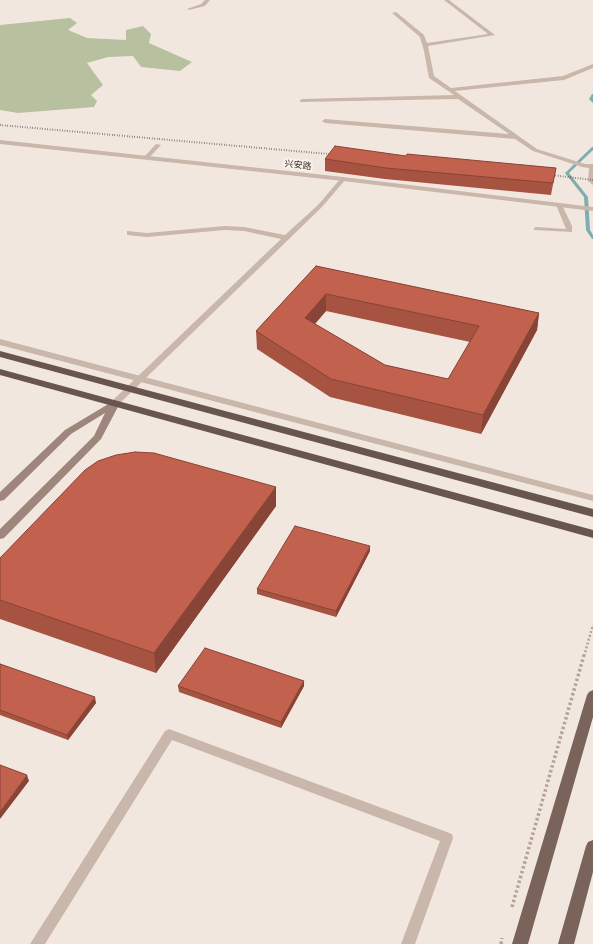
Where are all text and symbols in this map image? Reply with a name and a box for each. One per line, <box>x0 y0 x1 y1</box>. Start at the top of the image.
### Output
street label: 兴安路 <box>284 158 312 172</box>

